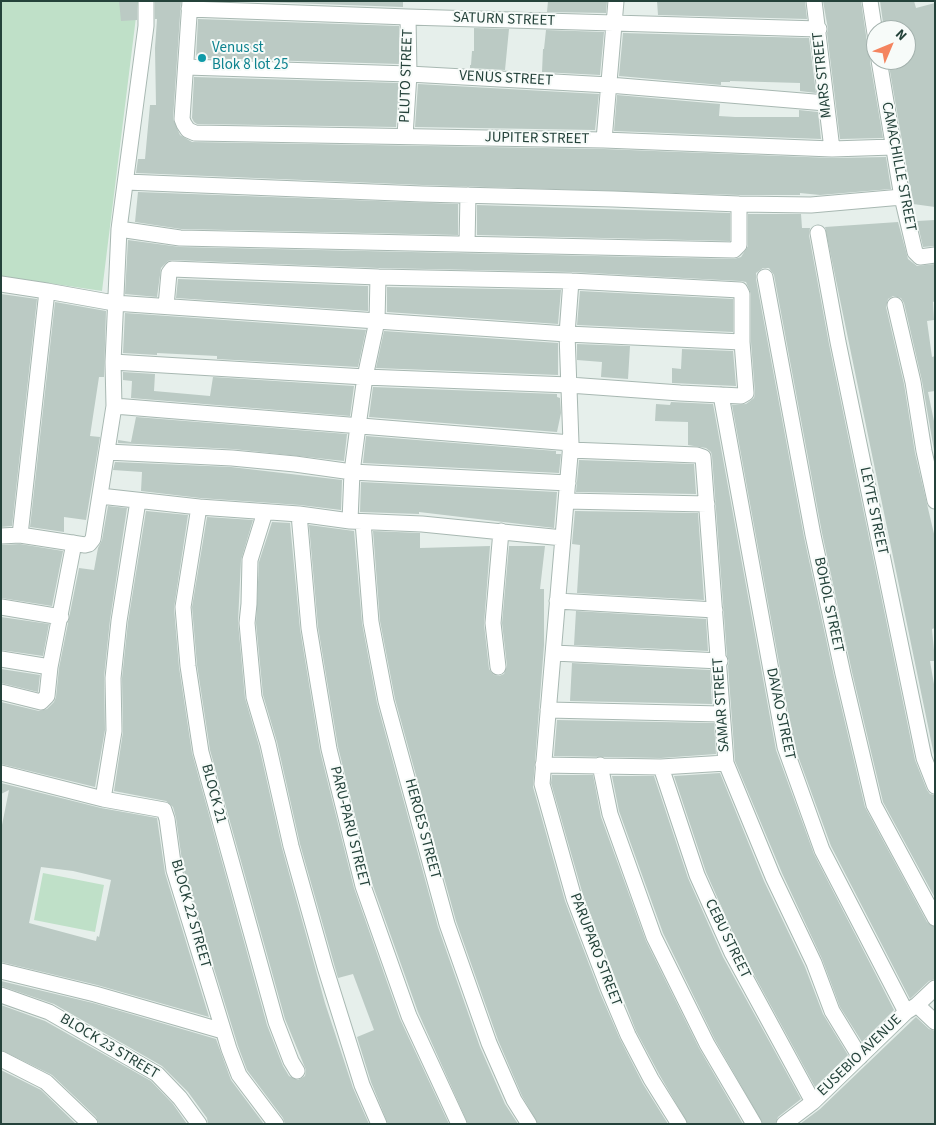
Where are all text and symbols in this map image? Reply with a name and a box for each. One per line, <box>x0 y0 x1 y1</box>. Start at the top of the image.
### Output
street label: SATURN STREET <box>453 9 555 31</box>
north arrow <box>866 20 916 70</box>
text: N <box>891 25 911 45</box>
street label: PLUTO STREET <box>396 29 418 123</box>
street label: MARS STREET <box>810 31 836 119</box>
place label: Venus st Blok 8 lot 25 <box>212 40 288 75</box>
marker: Venus st Blok 8 lot 25 <box>196 52 208 64</box>
street label: VENUS STREET <box>459 68 553 90</box>
street label: CAMACHILLE STREET <box>877 101 919 233</box>
street label: JUPITER STREET <box>484 129 590 149</box>
street label: LEYTE STREET <box>855 465 891 557</box>
street label: BOHOL STREET <box>809 556 847 654</box>
street label: SAMAR STREET <box>710 657 734 753</box>
street label: DAVAO STREET <box>761 666 799 762</box>
street label: BLOCK 21 <box>196 762 230 826</box>
street label: PARU-PARU STREET <box>325 765 373 889</box>
street label: HEROES STREET <box>400 777 444 881</box>
street label: BLOCK 22 STREET <box>166 858 214 970</box>
street label: PARUPARO STREET <box>565 891 625 1009</box>
street label: CEBU STREET <box>700 896 754 982</box>
street label: BLOCK 23 STREET <box>56 1010 162 1084</box>
street label: EUSEBIO AVENUE <box>814 1011 906 1101</box>

